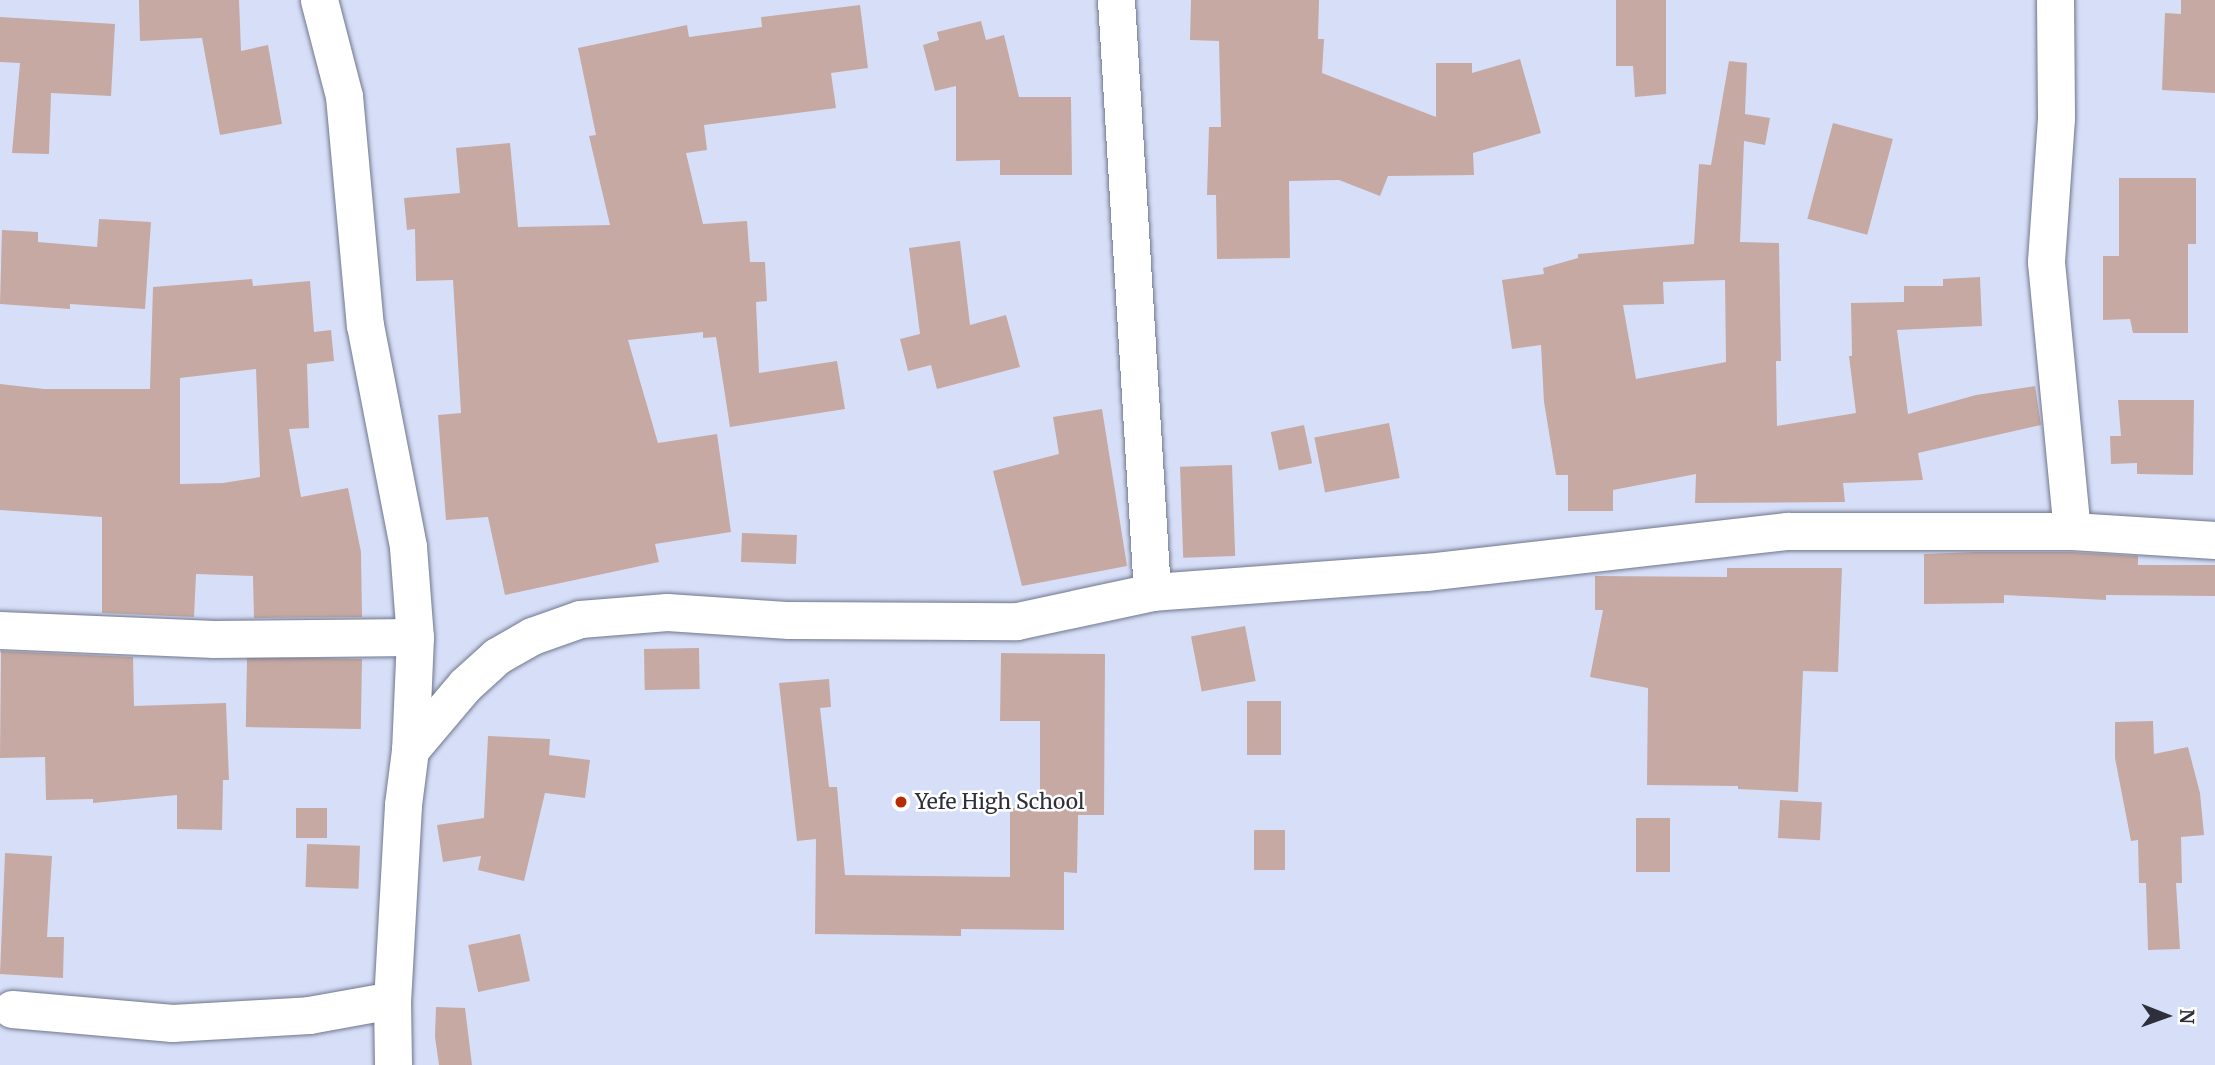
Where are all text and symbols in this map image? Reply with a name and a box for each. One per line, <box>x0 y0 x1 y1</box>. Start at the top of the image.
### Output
place label: Yefe High School <box>915 789 1084 815</box>
marker: Yefe High School <box>893 794 909 810</box>
north arrow <box>2131 981 2201 1051</box>
text: N <box>2175 1009 2199 1024</box>

